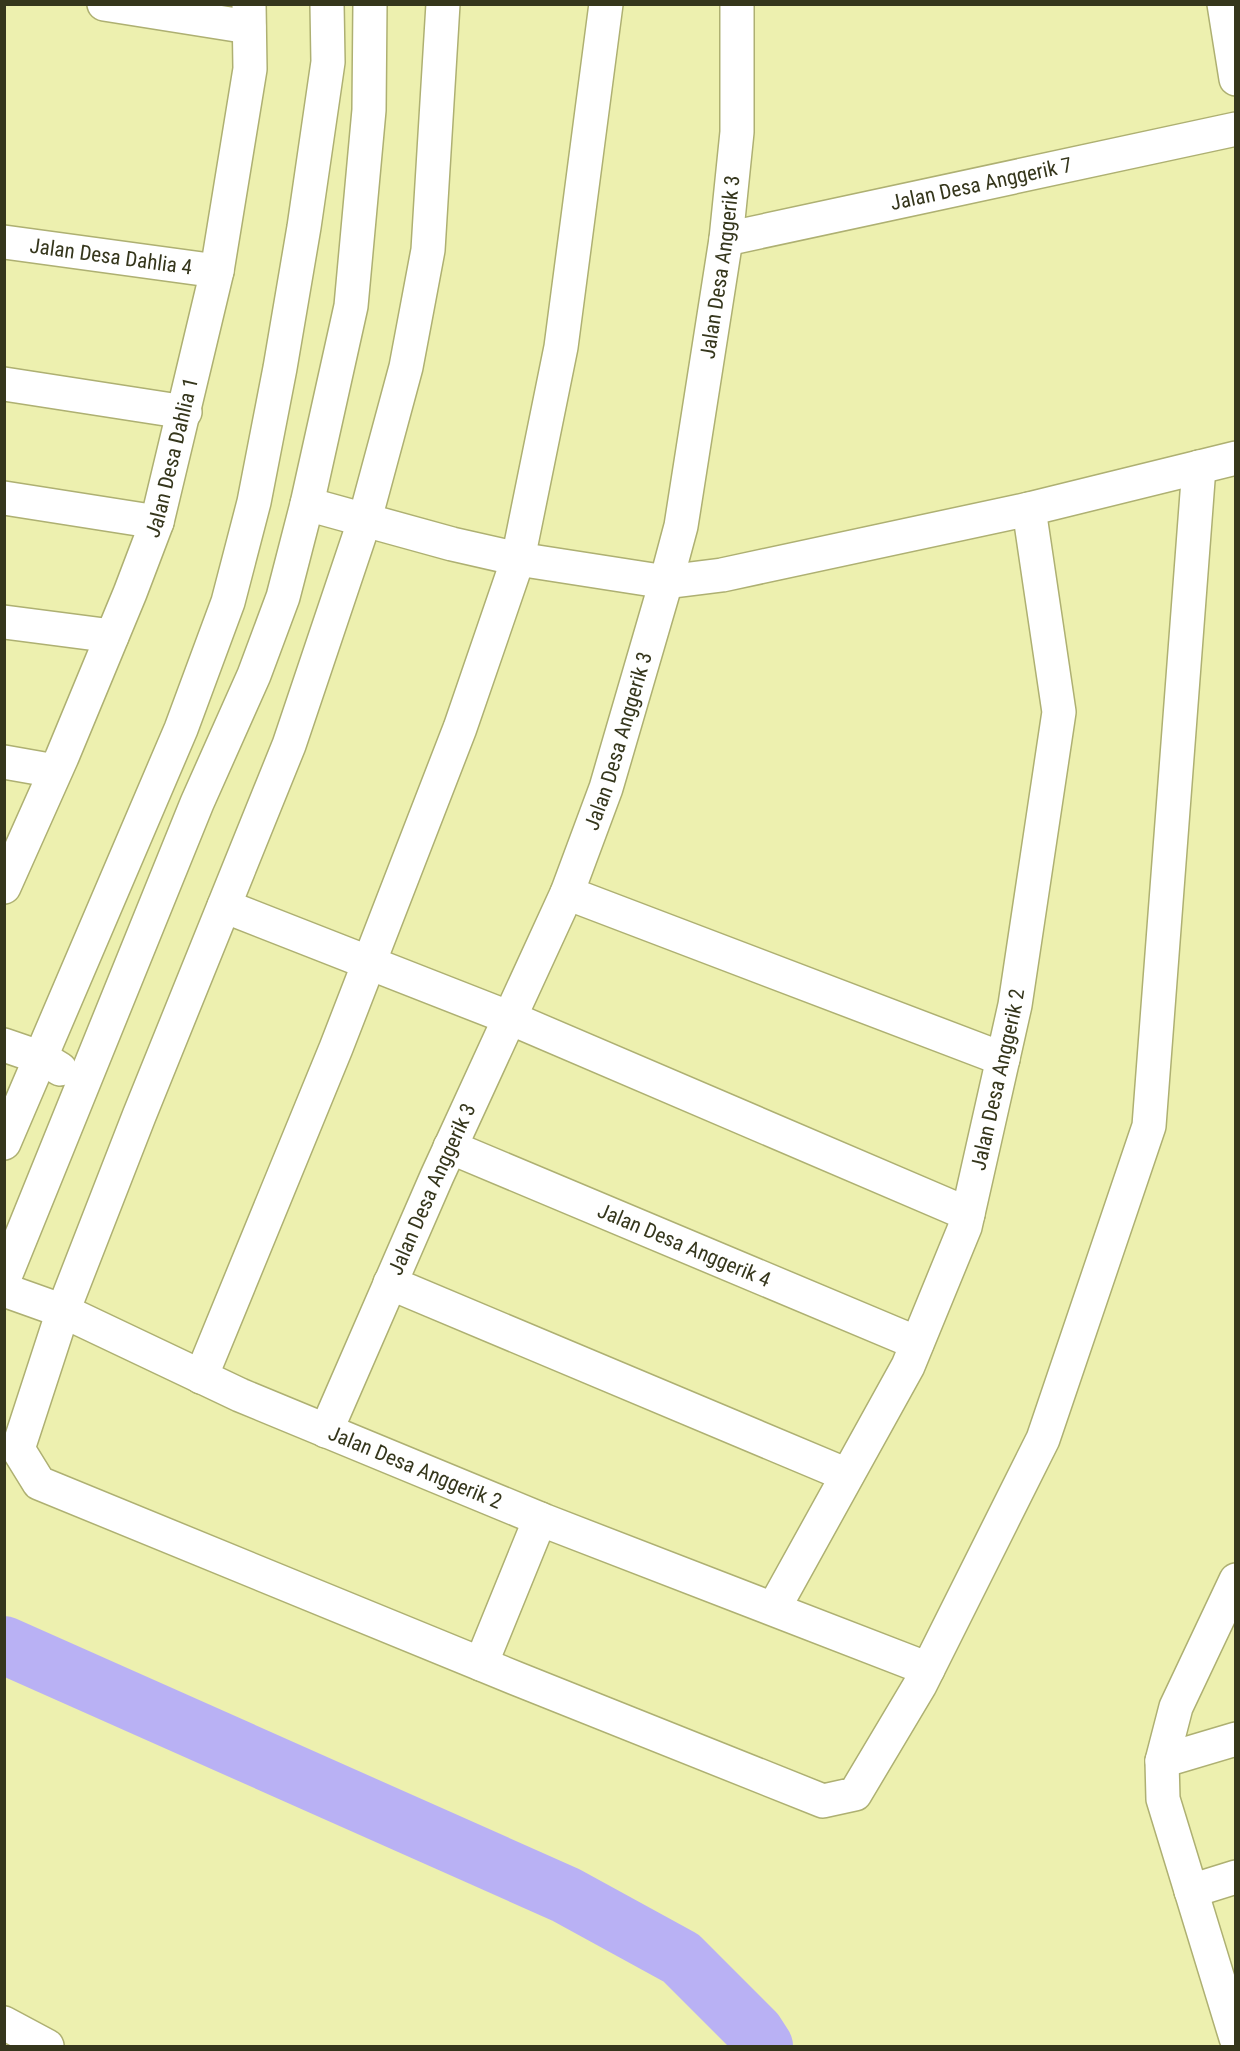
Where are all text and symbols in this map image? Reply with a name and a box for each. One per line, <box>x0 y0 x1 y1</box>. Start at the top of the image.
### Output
street label: Jalan Desa Anggerik 7 <box>888 153 1074 215</box>
street label: Jalan Desa Anggerik 3 <box>695 174 744 361</box>
street label: Jalan Desa Dahlia 4 <box>28 234 194 279</box>
street label: Jalan Desa Dahlia 1 <box>140 375 203 541</box>
street label: Jalan Desa Anggerik 3 <box>579 649 657 834</box>
street label: Jalan Desa Anggerik 2 <box>966 987 1029 1173</box>
street label: Jalan Desa Anggerik 3 <box>383 1100 481 1279</box>
street label: Jalan Desa Anggerik 4 <box>594 1198 774 1292</box>
street label: Jalan Desa Anggerik 2 <box>325 1421 505 1514</box>

